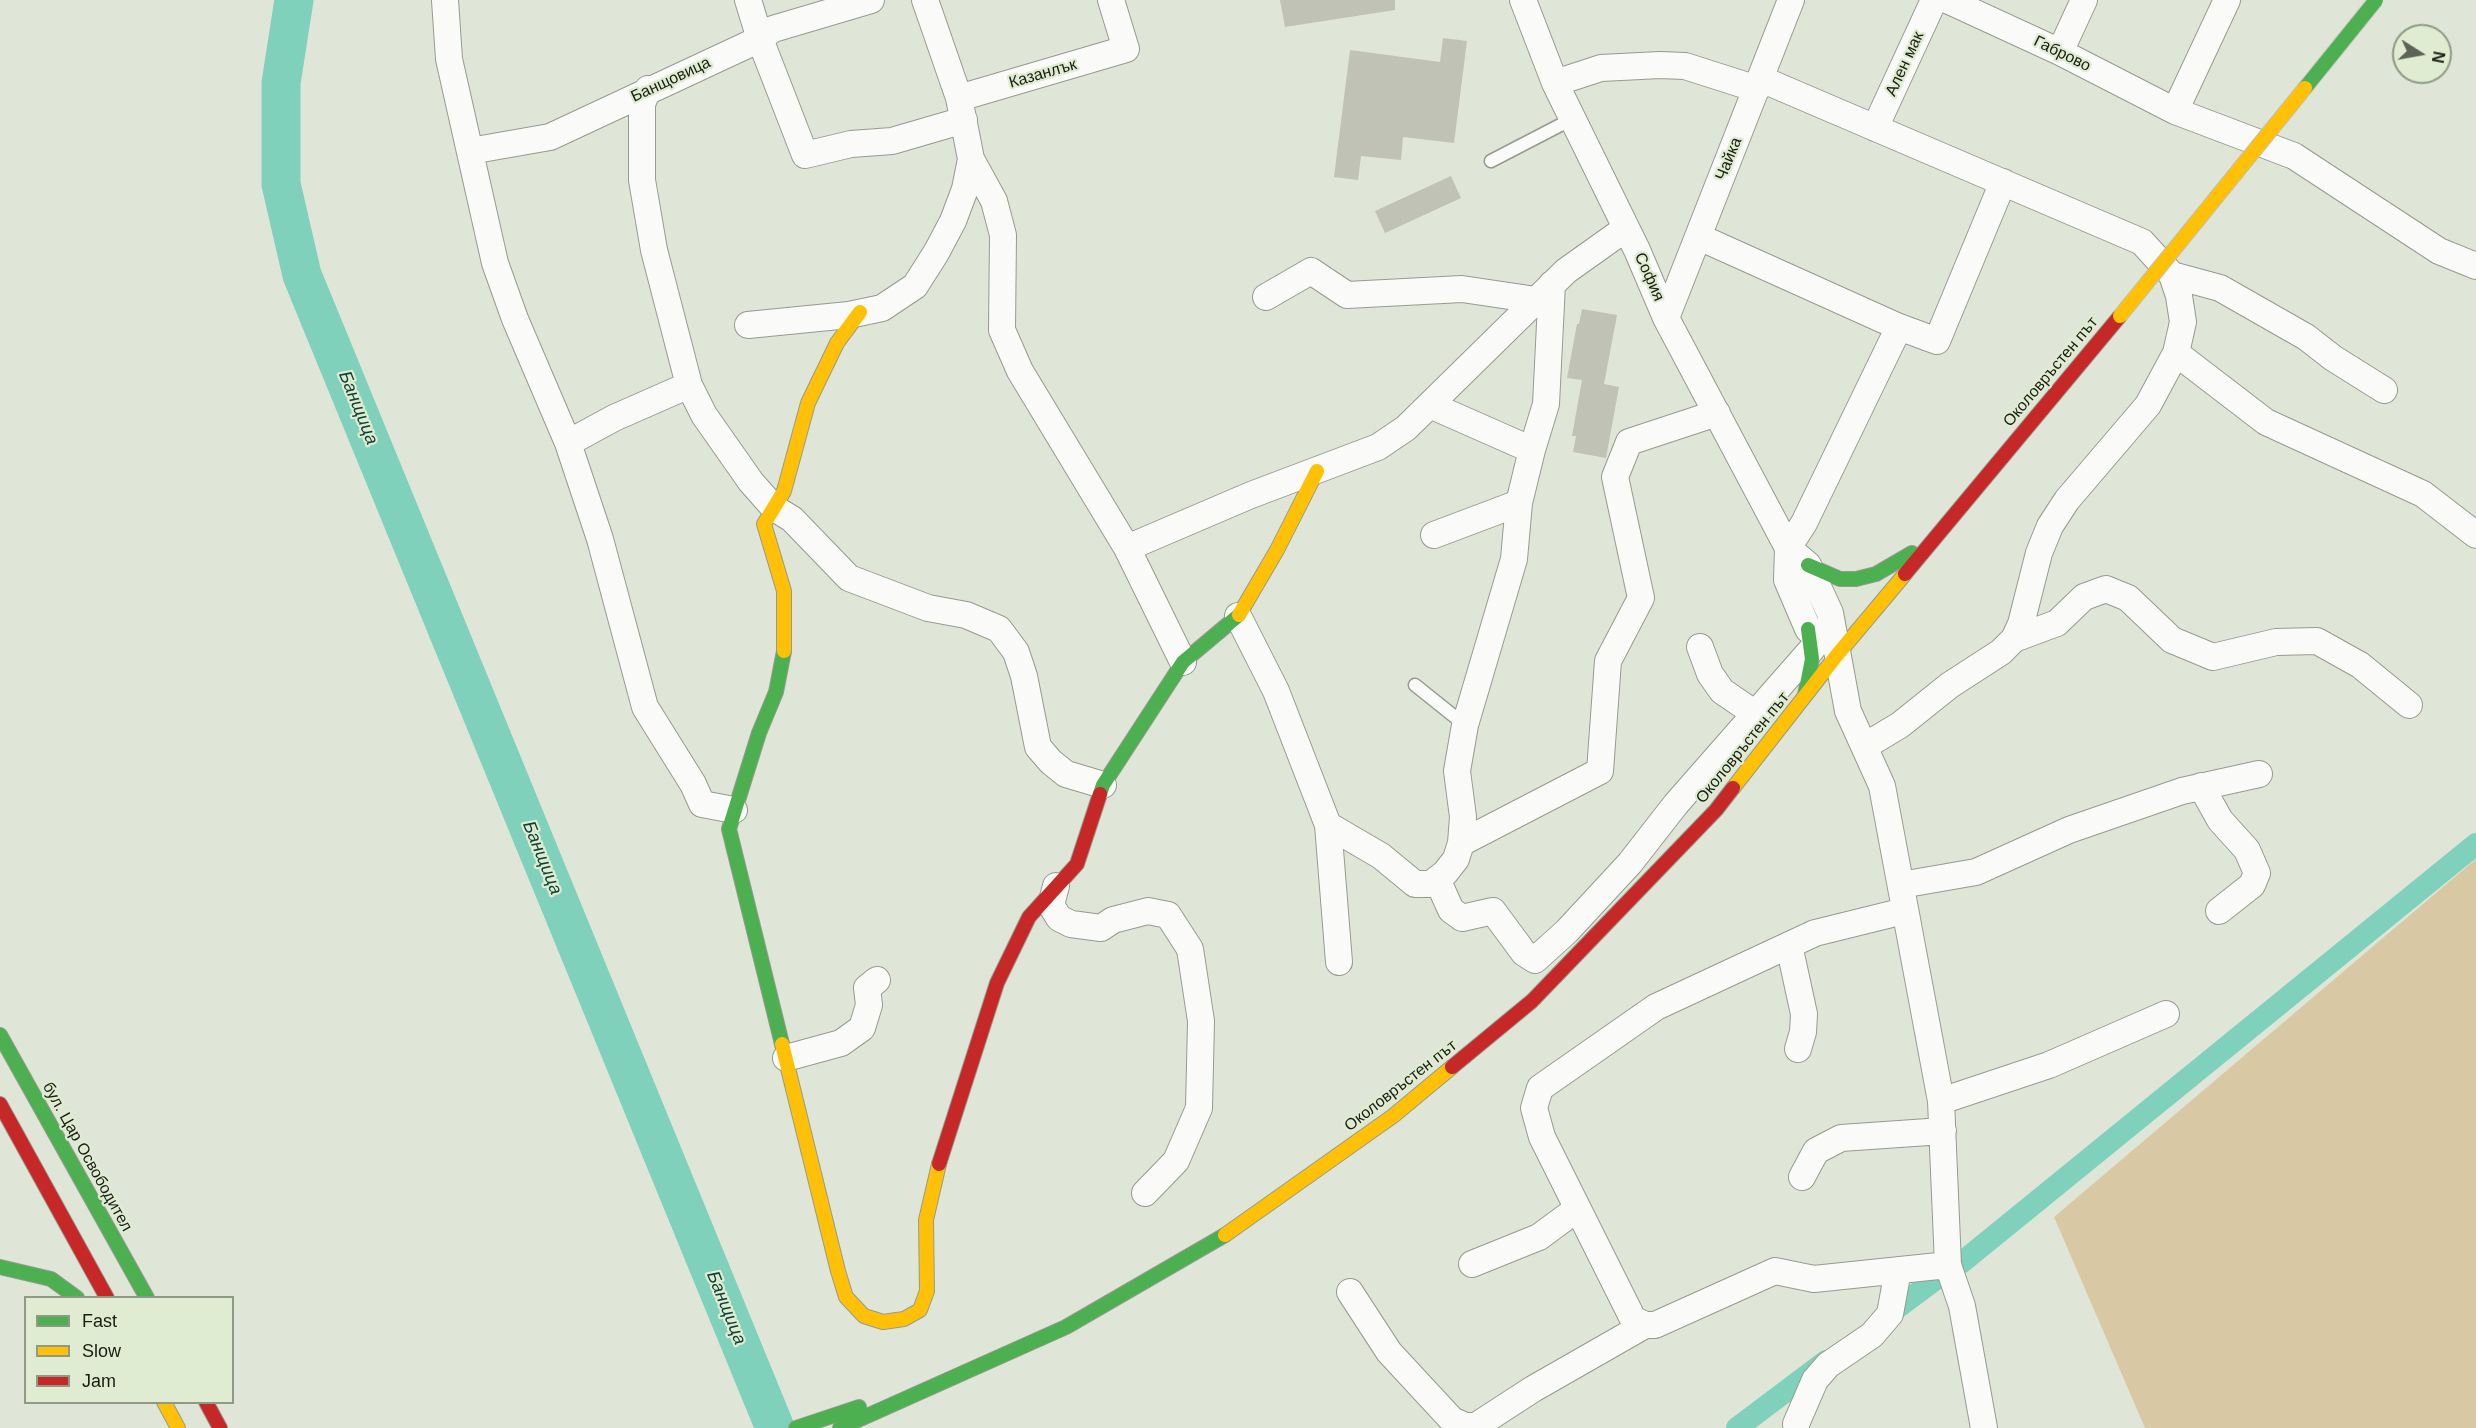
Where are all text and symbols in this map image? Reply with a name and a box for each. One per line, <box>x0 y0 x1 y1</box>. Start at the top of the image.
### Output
north arrow <box>2392 24 2452 84</box>
street label: Ален мак <box>1882 29 1928 99</box>
street label: Габрово <box>2030 32 2094 76</box>
text: N <box>2429 50 2448 64</box>
street label: Банщовица <box>628 53 714 107</box>
street label: Казанлък <box>1007 55 1079 93</box>
street label: Чайка <box>1712 135 1746 183</box>
street label: София <box>1630 250 1668 304</box>
street label: Околовръстен път <box>2000 313 2102 431</box>
water label: Банщица <box>333 368 383 448</box>
street label: Околовръстен път <box>1692 689 1794 807</box>
water label: Банщица <box>517 818 567 898</box>
street label: Околовръстен път <box>1341 1036 1461 1136</box>
street label: бул. Цар Освободител <box>38 1079 136 1235</box>
water label: Банщица <box>701 1268 751 1348</box>
legend <box>24 1296 234 1404</box>
text: Fast <box>82 1311 117 1331</box>
text: Slow <box>82 1341 121 1361</box>
text: Jam <box>82 1371 116 1391</box>

